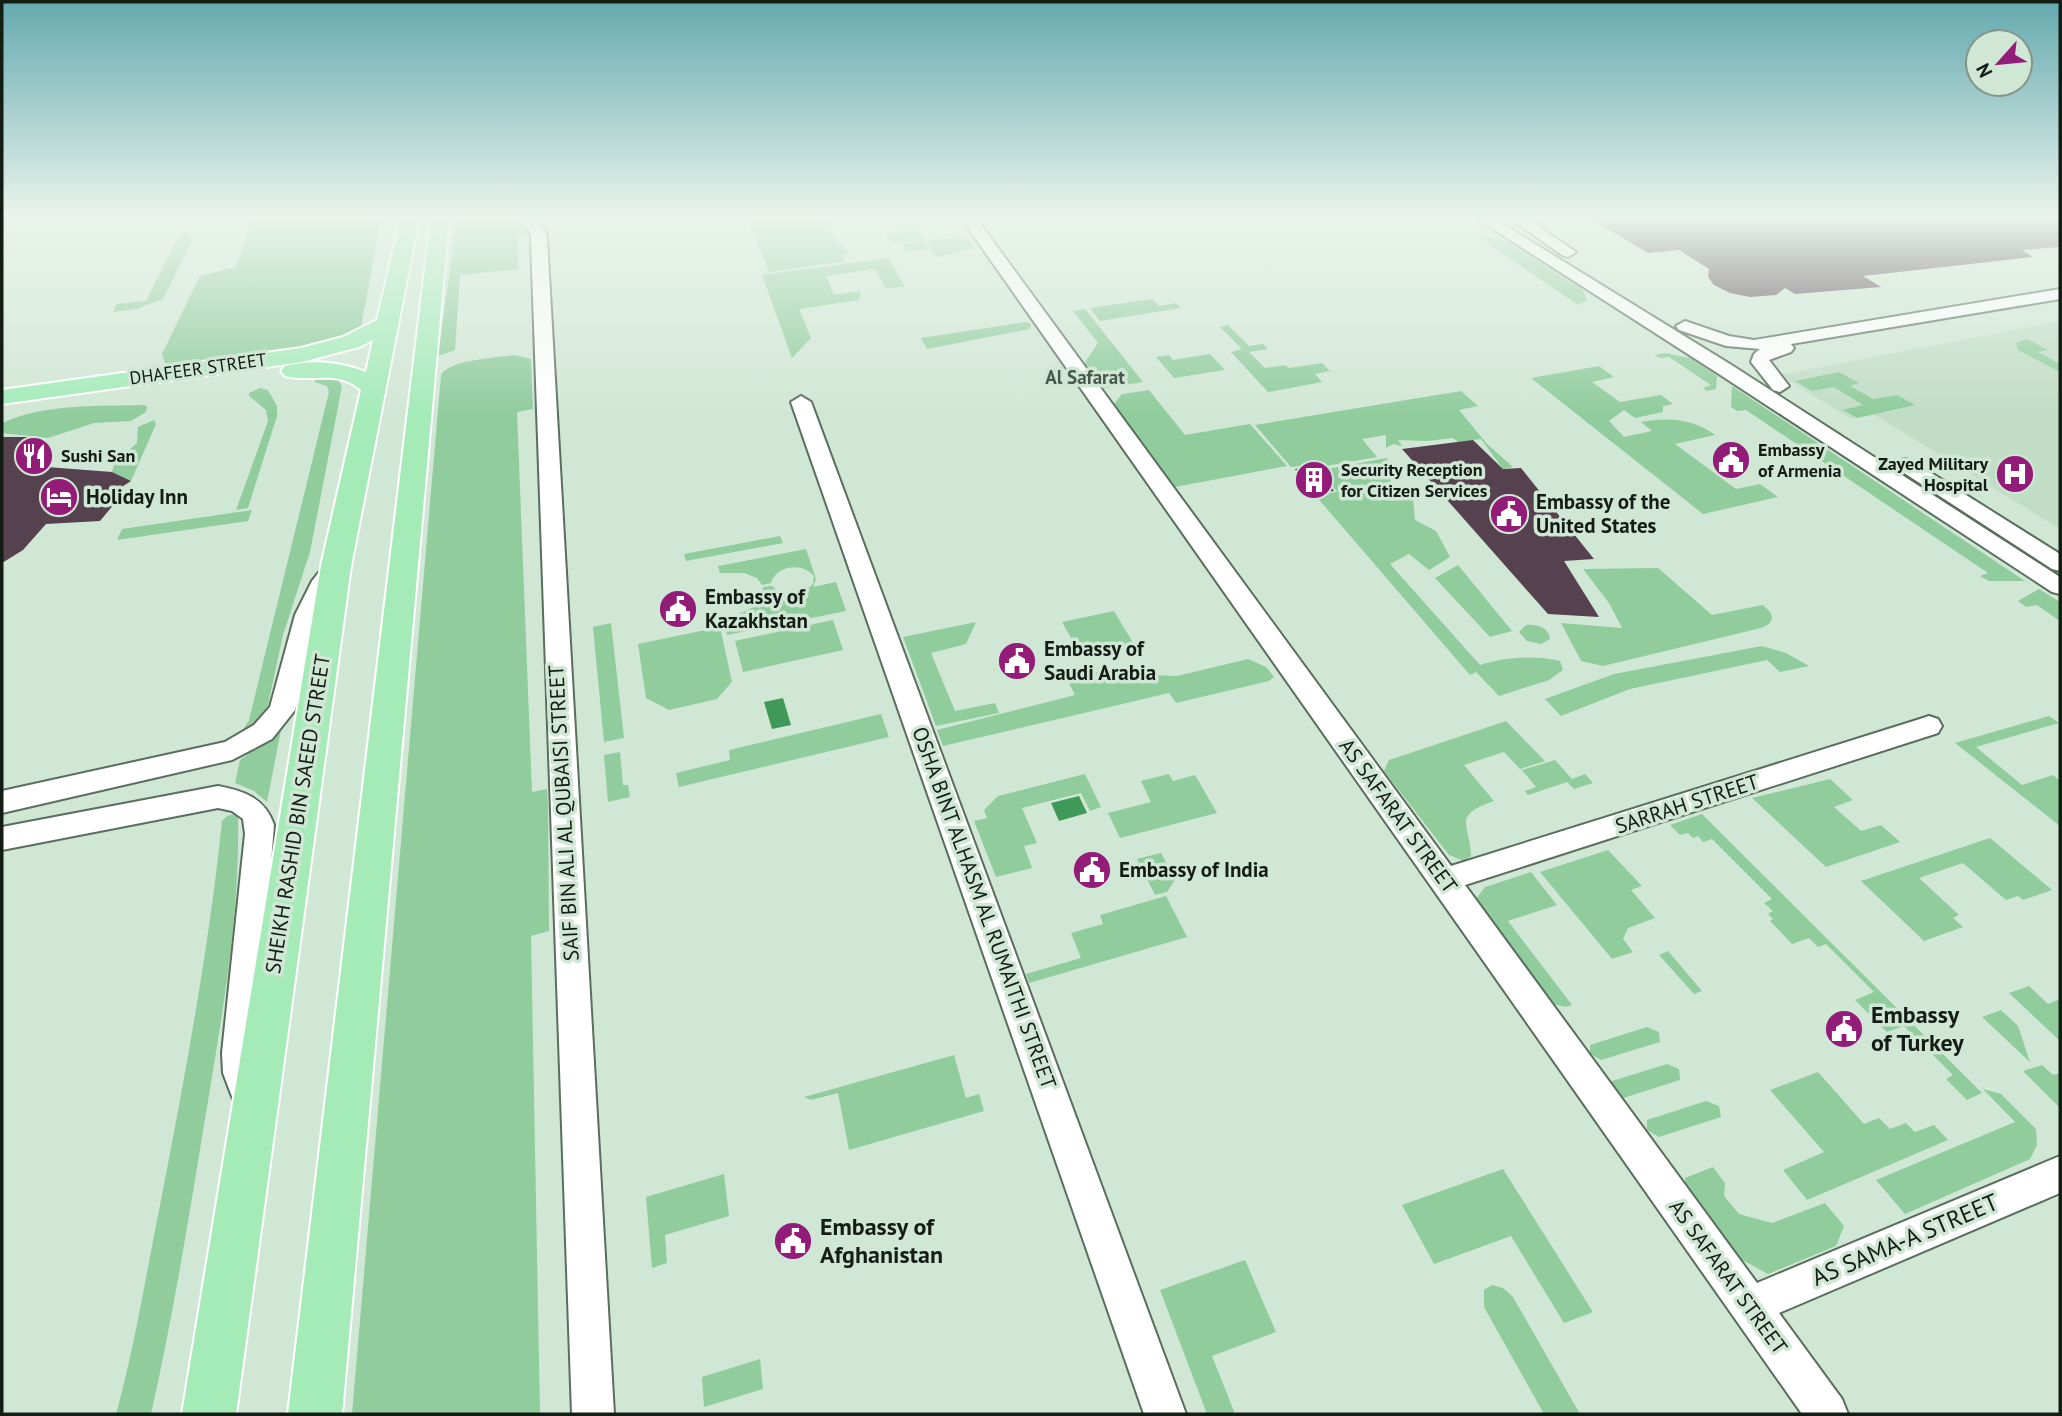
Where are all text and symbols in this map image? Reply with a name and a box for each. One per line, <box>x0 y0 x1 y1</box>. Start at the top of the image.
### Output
north arrow <box>1964 28 2034 98</box>
text: N <box>1970 60 1997 82</box>
street label: DHAFEER STREET <box>128 348 268 390</box>
district label: Al Safarat <box>1045 365 1125 389</box>
restaurant icon: Sushi San <box>13 435 55 477</box>
place label: Embassy of Armenia <box>1758 438 1842 482</box>
public building icon: Embassy of Armenia <box>1710 439 1752 481</box>
place label: Sushi San <box>61 444 135 467</box>
place label: Zayed Military Hospital <box>1878 452 1989 496</box>
hospital icon: Zayed Military Hospital <box>1994 453 2036 495</box>
place label: Security Reception for Citizen Services <box>1341 458 1488 502</box>
building icon: Security Reception for Citizen Services <box>1293 459 1335 501</box>
hotel icon: Holiday Inn <box>38 476 80 518</box>
place label: Holiday Inn <box>86 483 188 510</box>
place label: Embassy of the United States <box>1536 488 1670 539</box>
public building icon: Embassy of the United States <box>1488 493 1530 535</box>
place label: Embassy of Kazakhstan <box>705 583 808 634</box>
public building icon: Embassy of Kazakhstan <box>657 588 699 630</box>
place label: Embassy of Saudi Arabia <box>1044 635 1156 686</box>
public building icon: Embassy of Saudi Arabia <box>996 640 1038 682</box>
street label: SHEIKH RASHID BIN SAEED STREET <box>259 652 336 976</box>
street label: SAIF BIN ALI AL QUBAISI STREET <box>542 664 585 962</box>
street label: OSHA BINT ALHASM AL RUMAITHI STREET <box>906 723 1063 1093</box>
street label: AS SAFARAT STREET <box>1333 733 1464 898</box>
street label: SARRAH STREET <box>1612 768 1762 839</box>
public building icon: Embassy of India <box>1071 849 1113 891</box>
place label: Embassy of India <box>1119 856 1269 883</box>
place label: Embassy of Turkey <box>1871 999 1964 1058</box>
public building icon: Embassy of Turkey <box>1823 1008 1865 1050</box>
street label: AS SAMA-A STREET <box>1807 1186 2003 1293</box>
street label: AS SAFARAT STREET <box>1663 1194 1794 1359</box>
place label: Embassy of Afghanistan <box>820 1211 943 1270</box>
public building icon: Embassy of Afghanistan <box>772 1220 814 1262</box>

